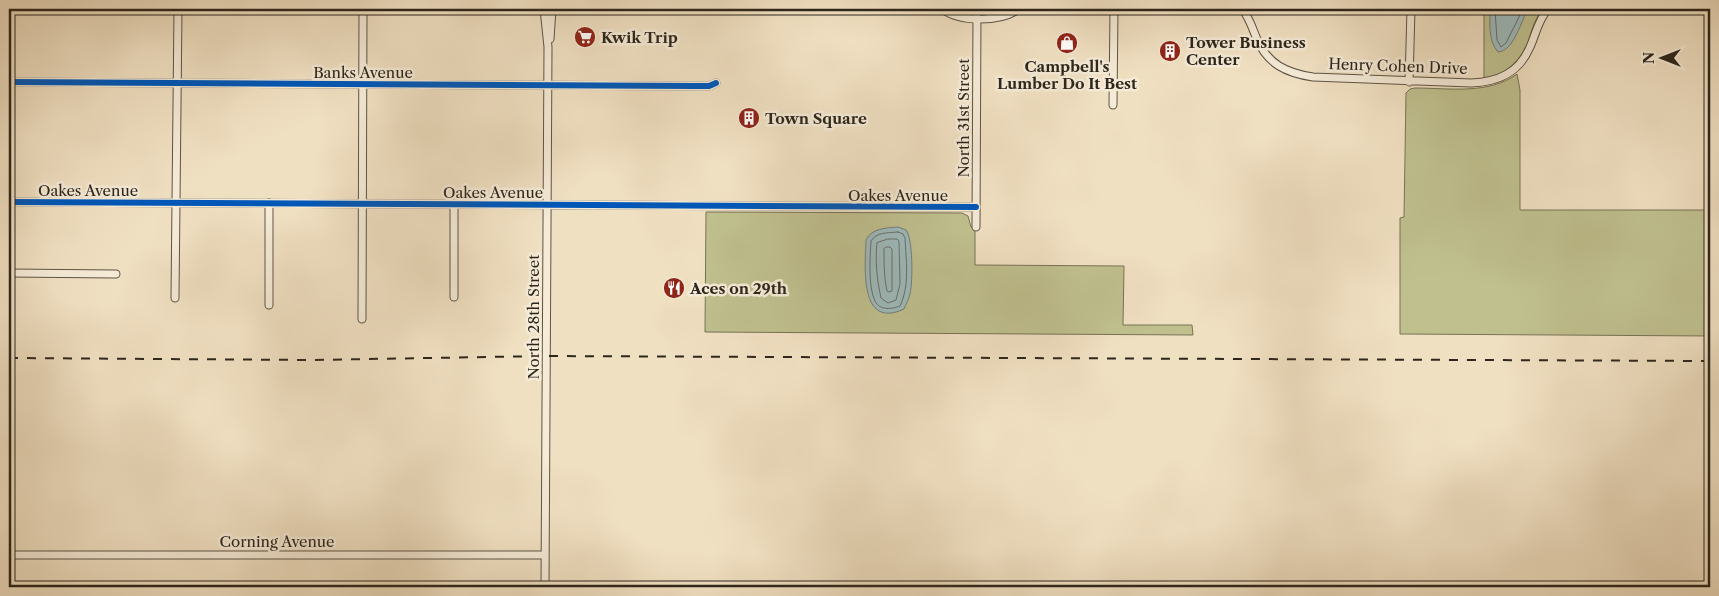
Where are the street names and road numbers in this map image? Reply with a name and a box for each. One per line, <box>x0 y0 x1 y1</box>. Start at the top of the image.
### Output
street label: Henry Cohen Drive <box>1328 54 1468 78</box>
street label: North 31st Street <box>954 58 973 178</box>
street label: Banks Avenue <box>313 63 413 82</box>
street label: Oakes Avenue <box>38 181 138 200</box>
street label: Oakes Avenue <box>443 183 543 202</box>
street label: Oakes Avenue <box>848 186 948 205</box>
street label: North 28th Street <box>524 254 543 379</box>
street label: Corning Avenue <box>219 532 335 551</box>

